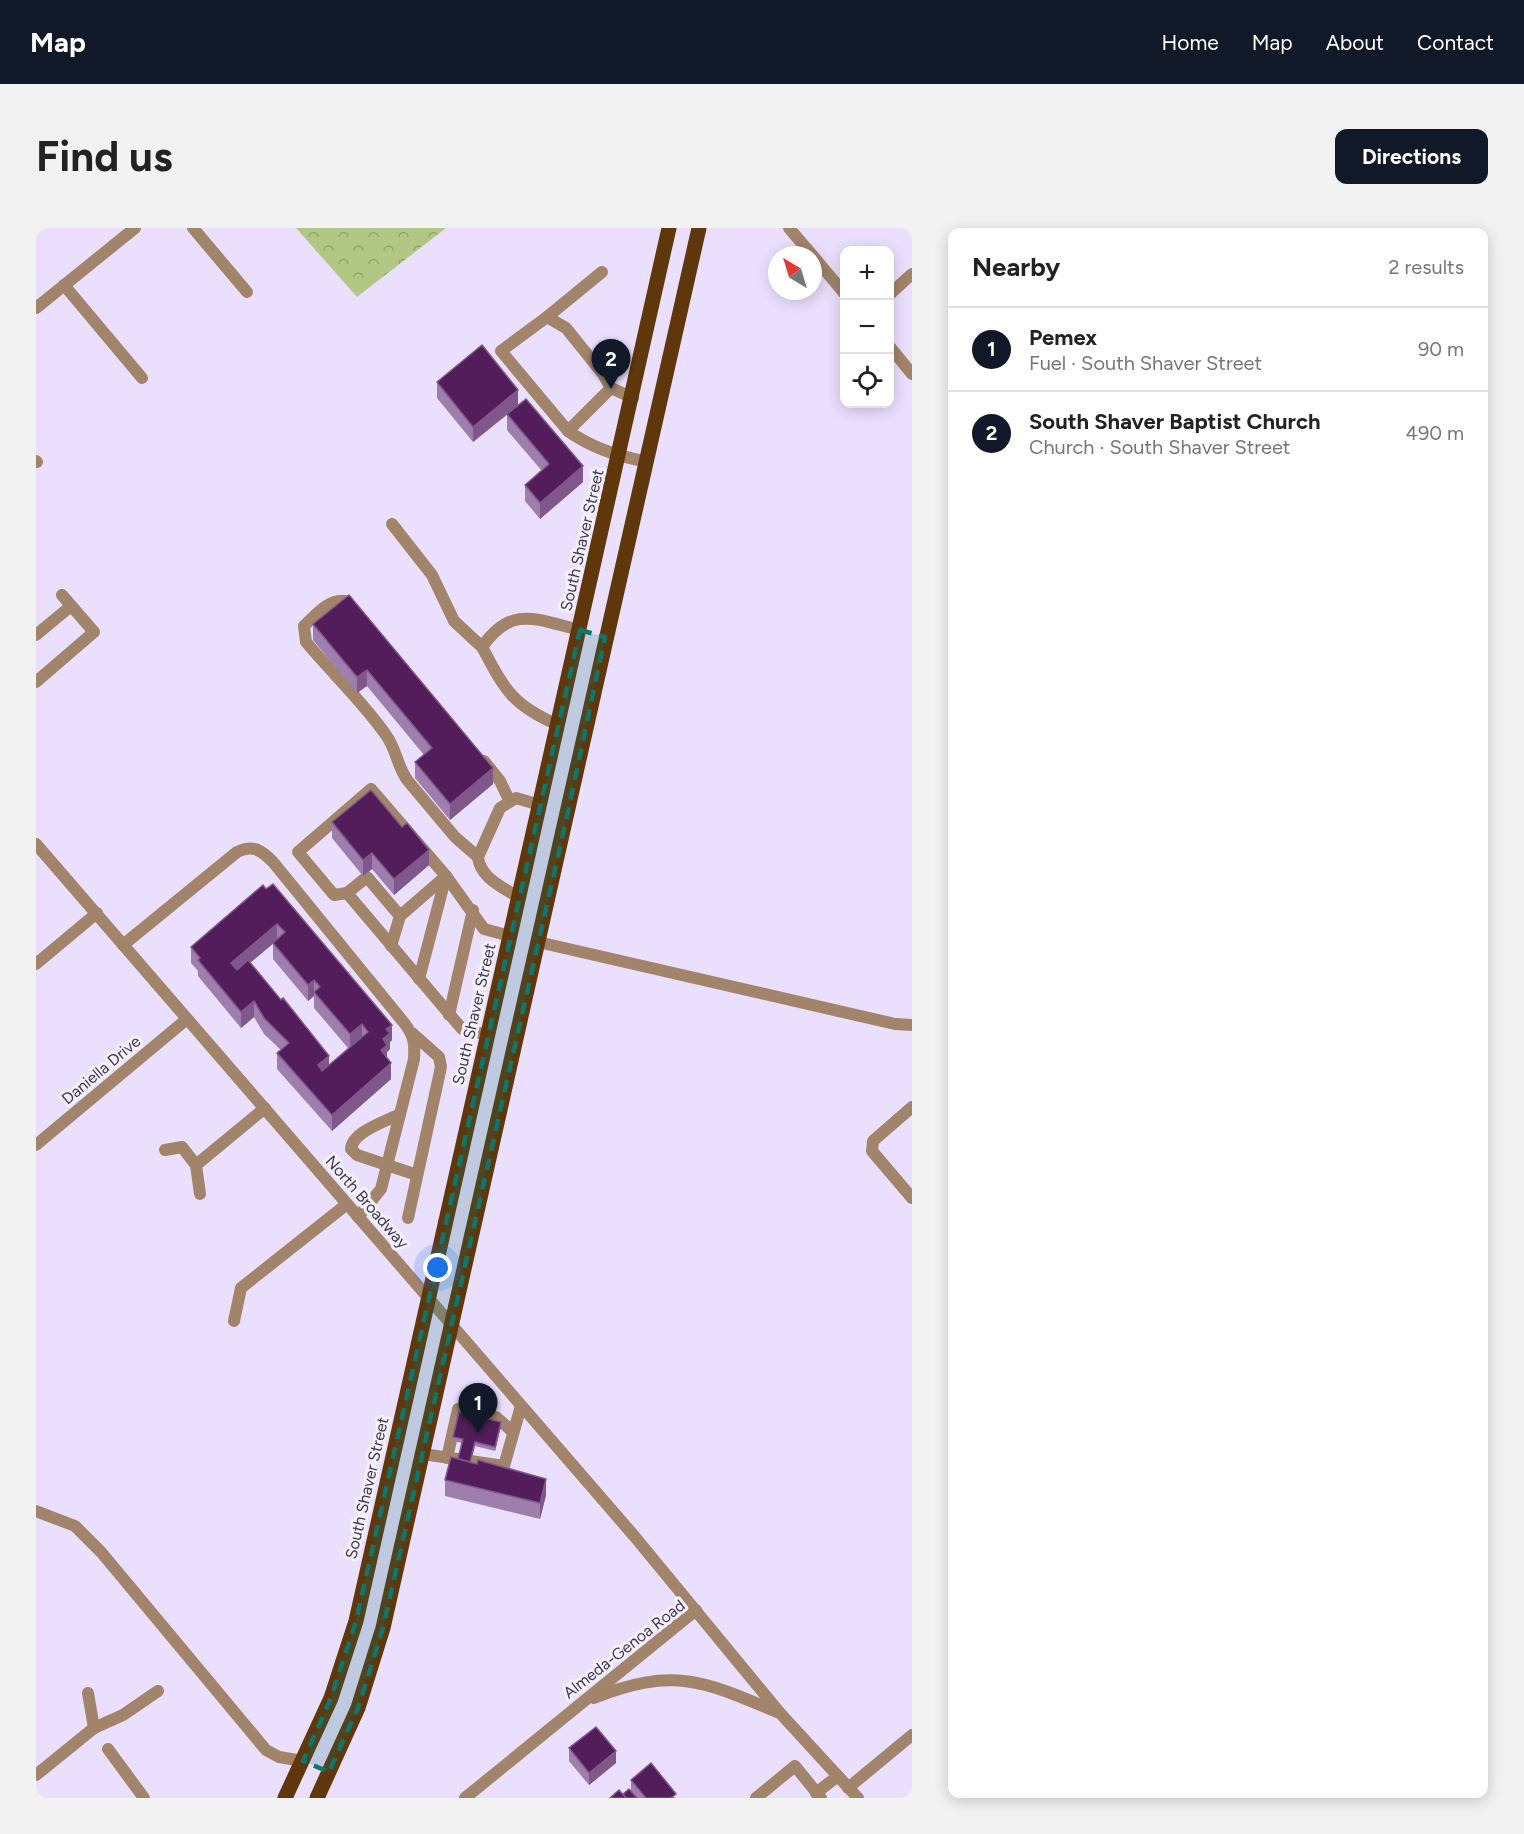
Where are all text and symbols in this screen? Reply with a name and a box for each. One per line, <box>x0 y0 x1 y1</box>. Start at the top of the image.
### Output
text: Map <box>30 25 86 59</box>
text: Home <box>1162 30 1219 55</box>
text: Map <box>1252 30 1293 55</box>
text: About <box>1326 30 1384 55</box>
text: Contact <box>1417 30 1494 55</box>
button: Directions <box>1335 129 1488 184</box>
text: Find us <box>36 131 173 182</box>
north arrow <box>768 246 822 300</box>
map controls <box>840 246 894 408</box>
button: + <box>840 246 894 300</box>
text: Nearby <box>972 251 1060 283</box>
text: 2 results <box>1388 255 1464 279</box>
button: − <box>840 300 894 354</box>
text: Pemex <box>1029 324 1097 351</box>
text: 1 <box>987 337 996 361</box>
text: 90 m <box>1418 337 1464 361</box>
pin: 2 <box>592 340 630 389</box>
text: Fuel · South Shaver Street <box>1029 351 1262 375</box>
button: locate <box>840 354 894 408</box>
text: South Shaver Baptist Church <box>1029 408 1320 435</box>
text: 2 <box>986 421 997 445</box>
text: 490 m <box>1405 421 1464 445</box>
text: Church · South Shaver Street <box>1029 435 1290 459</box>
street label: South Shaver Street <box>556 467 608 613</box>
street label: South Shaver Street <box>448 941 500 1087</box>
street label: Daniella Drive <box>58 1031 144 1108</box>
street label: North Broadway <box>322 1152 413 1253</box>
your location <box>423 1253 452 1282</box>
pin: 1 <box>458 1384 498 1433</box>
street label: South Shaver Street <box>341 1415 393 1561</box>
street label: Almeda-Genoa Road <box>559 1596 689 1702</box>

